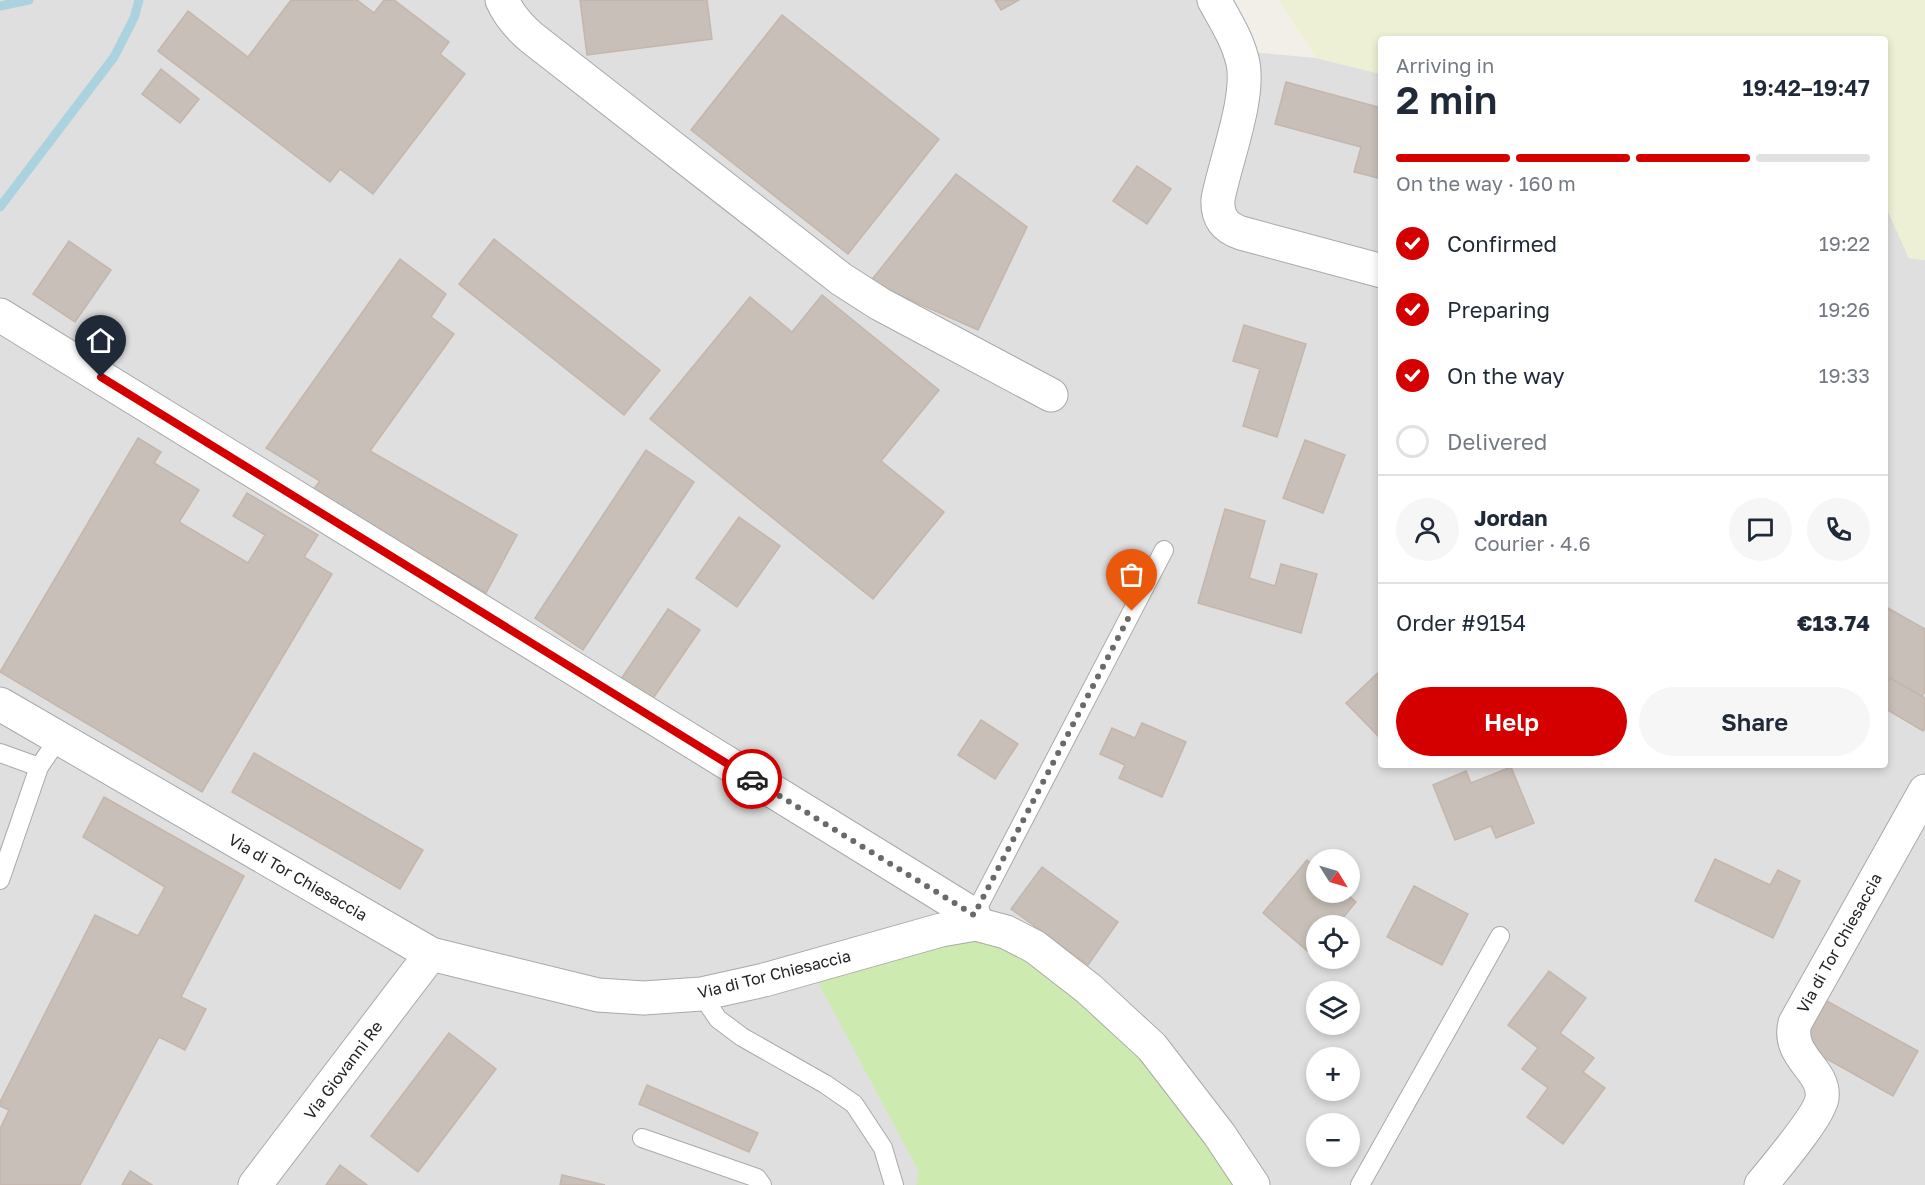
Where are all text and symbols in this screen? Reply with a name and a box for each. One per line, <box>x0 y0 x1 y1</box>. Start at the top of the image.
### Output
text: Arriving in <box>1396 53 1494 77</box>
text: 19:42–19:47 <box>1742 74 1870 101</box>
text: 2 min <box>1396 76 1497 123</box>
text: On the way · 160 m <box>1396 171 1576 195</box>
icon: check <box>1396 227 1429 260</box>
text: Confirmed <box>1447 230 1557 257</box>
text: 19:22 <box>1819 231 1870 255</box>
icon: check <box>1396 293 1429 326</box>
text: Preparing <box>1447 296 1550 323</box>
text: 19:26 <box>1819 297 1870 321</box>
pin <box>75 315 126 377</box>
icon: home <box>84 324 117 357</box>
icon: check <box>1396 359 1429 392</box>
text: On the way <box>1447 362 1565 389</box>
text: 19:33 <box>1819 363 1870 387</box>
text: Delivered <box>1447 428 1547 455</box>
button: person <box>1396 498 1459 561</box>
button: chat <box>1729 498 1792 561</box>
button: phone <box>1807 498 1870 561</box>
text: Jordan <box>1474 504 1548 531</box>
text: Courier · 4.6 <box>1474 531 1591 555</box>
pin <box>1106 549 1157 611</box>
icon: bag <box>1115 558 1148 591</box>
text: Order #9154 <box>1396 609 1526 636</box>
text: €13.74 <box>1797 609 1870 636</box>
button: Help <box>1396 687 1627 756</box>
button: Share <box>1639 687 1870 756</box>
courier <box>722 749 782 809</box>
icon: car <box>736 763 769 796</box>
street label: Via di Tor Chiesaccia <box>225 829 371 925</box>
north arrow <box>1306 849 1360 903</box>
map controls <box>1306 849 1360 1167</box>
street label: Via di Tor Chiesaccia <box>1792 869 1886 1017</box>
button: locate <box>1306 915 1360 969</box>
street label: Via di Tor Chiesaccia <box>695 945 853 1003</box>
button: layers <box>1306 981 1360 1035</box>
street label: Via Giovanni Re <box>299 1017 387 1123</box>
button: + <box>1306 1047 1360 1101</box>
button: − <box>1306 1113 1360 1167</box>

